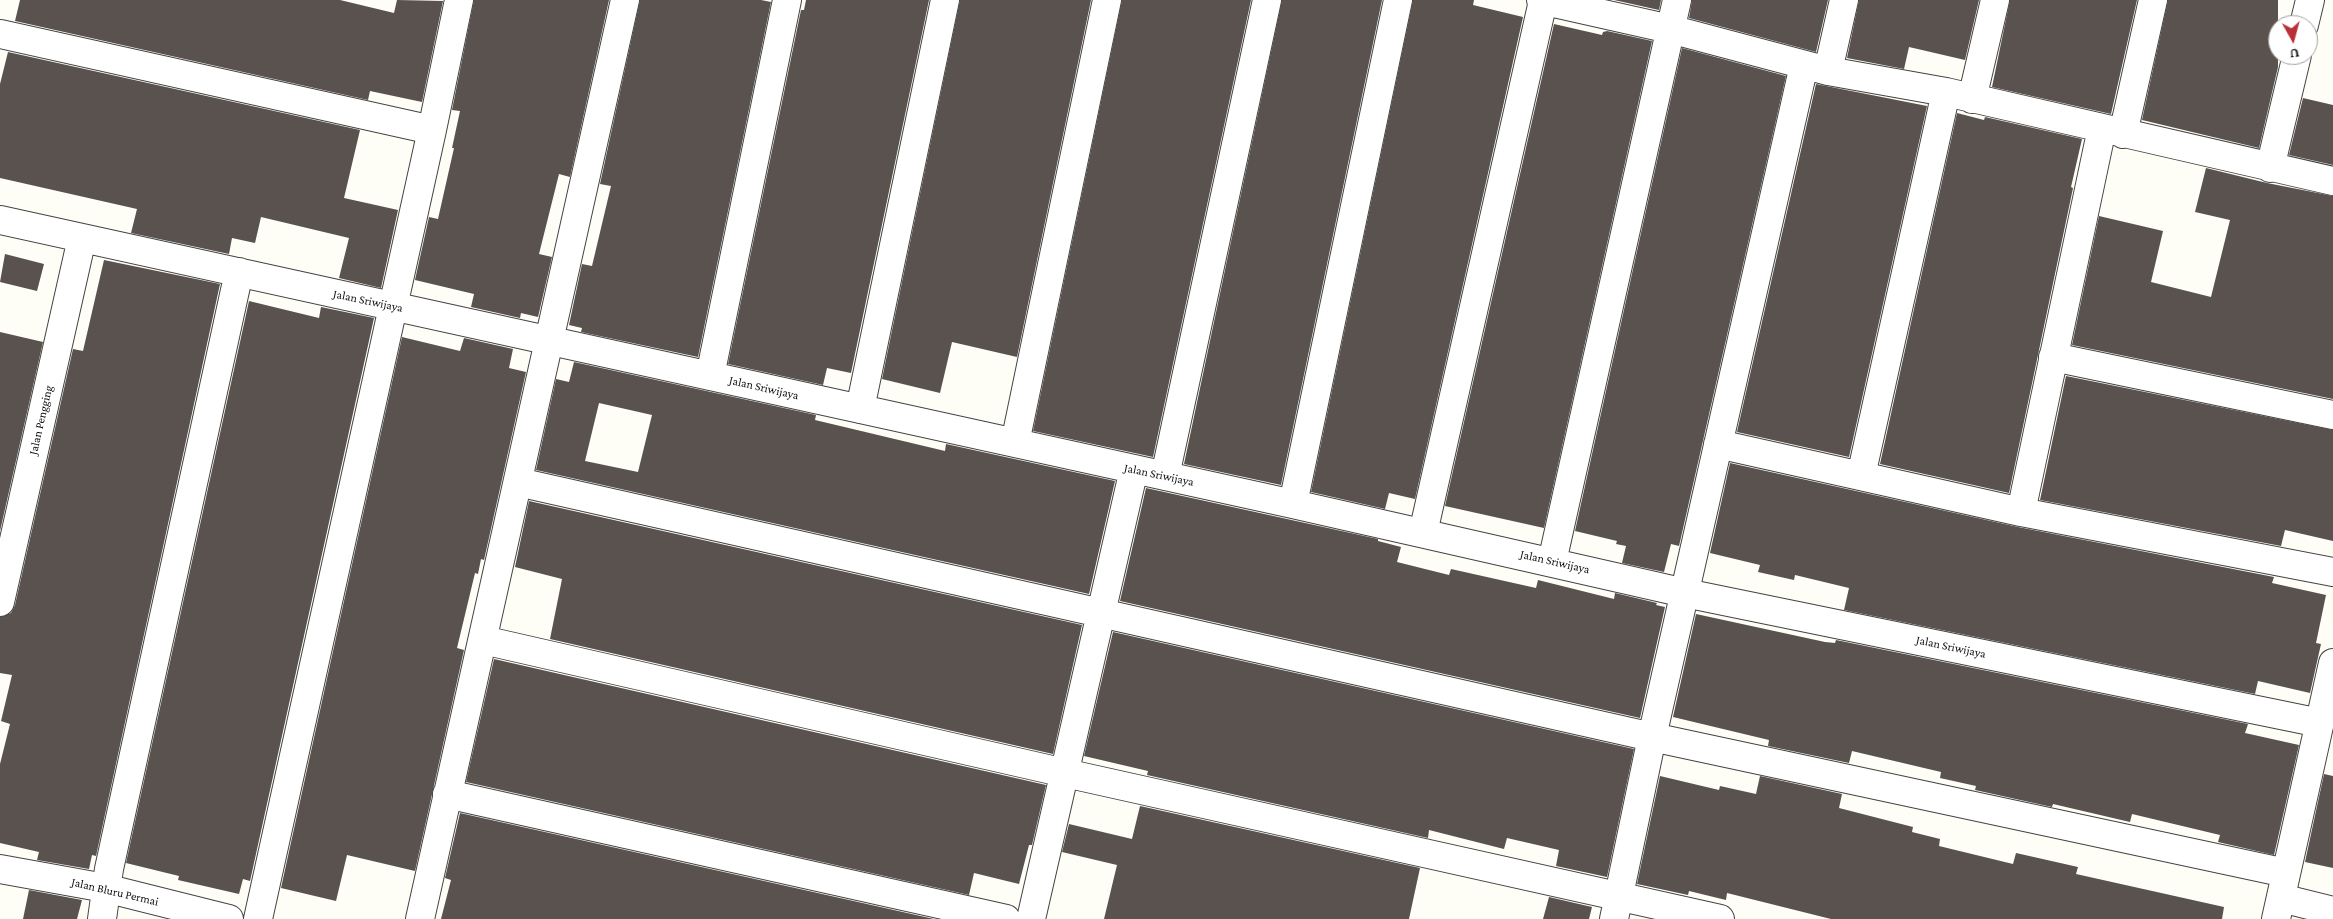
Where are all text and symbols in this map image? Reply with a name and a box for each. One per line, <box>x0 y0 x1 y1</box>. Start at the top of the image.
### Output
north arrow <box>2268 15 2318 65</box>
text: U <box>2289 45 2300 62</box>
street label: Jalan Sriwijaya <box>332 287 404 315</box>
street label: Jalan Sriwijaya <box>728 373 800 403</box>
street label: Jalan Pengging <box>26 384 56 456</box>
street label: Jalan Sriwijaya <box>1123 461 1195 489</box>
street label: Jalan Sriwijaya <box>1519 547 1591 577</box>
street label: Jalan Sriwijaya <box>1915 633 1987 661</box>
street label: Jalan Bluru Permai <box>70 875 160 909</box>

